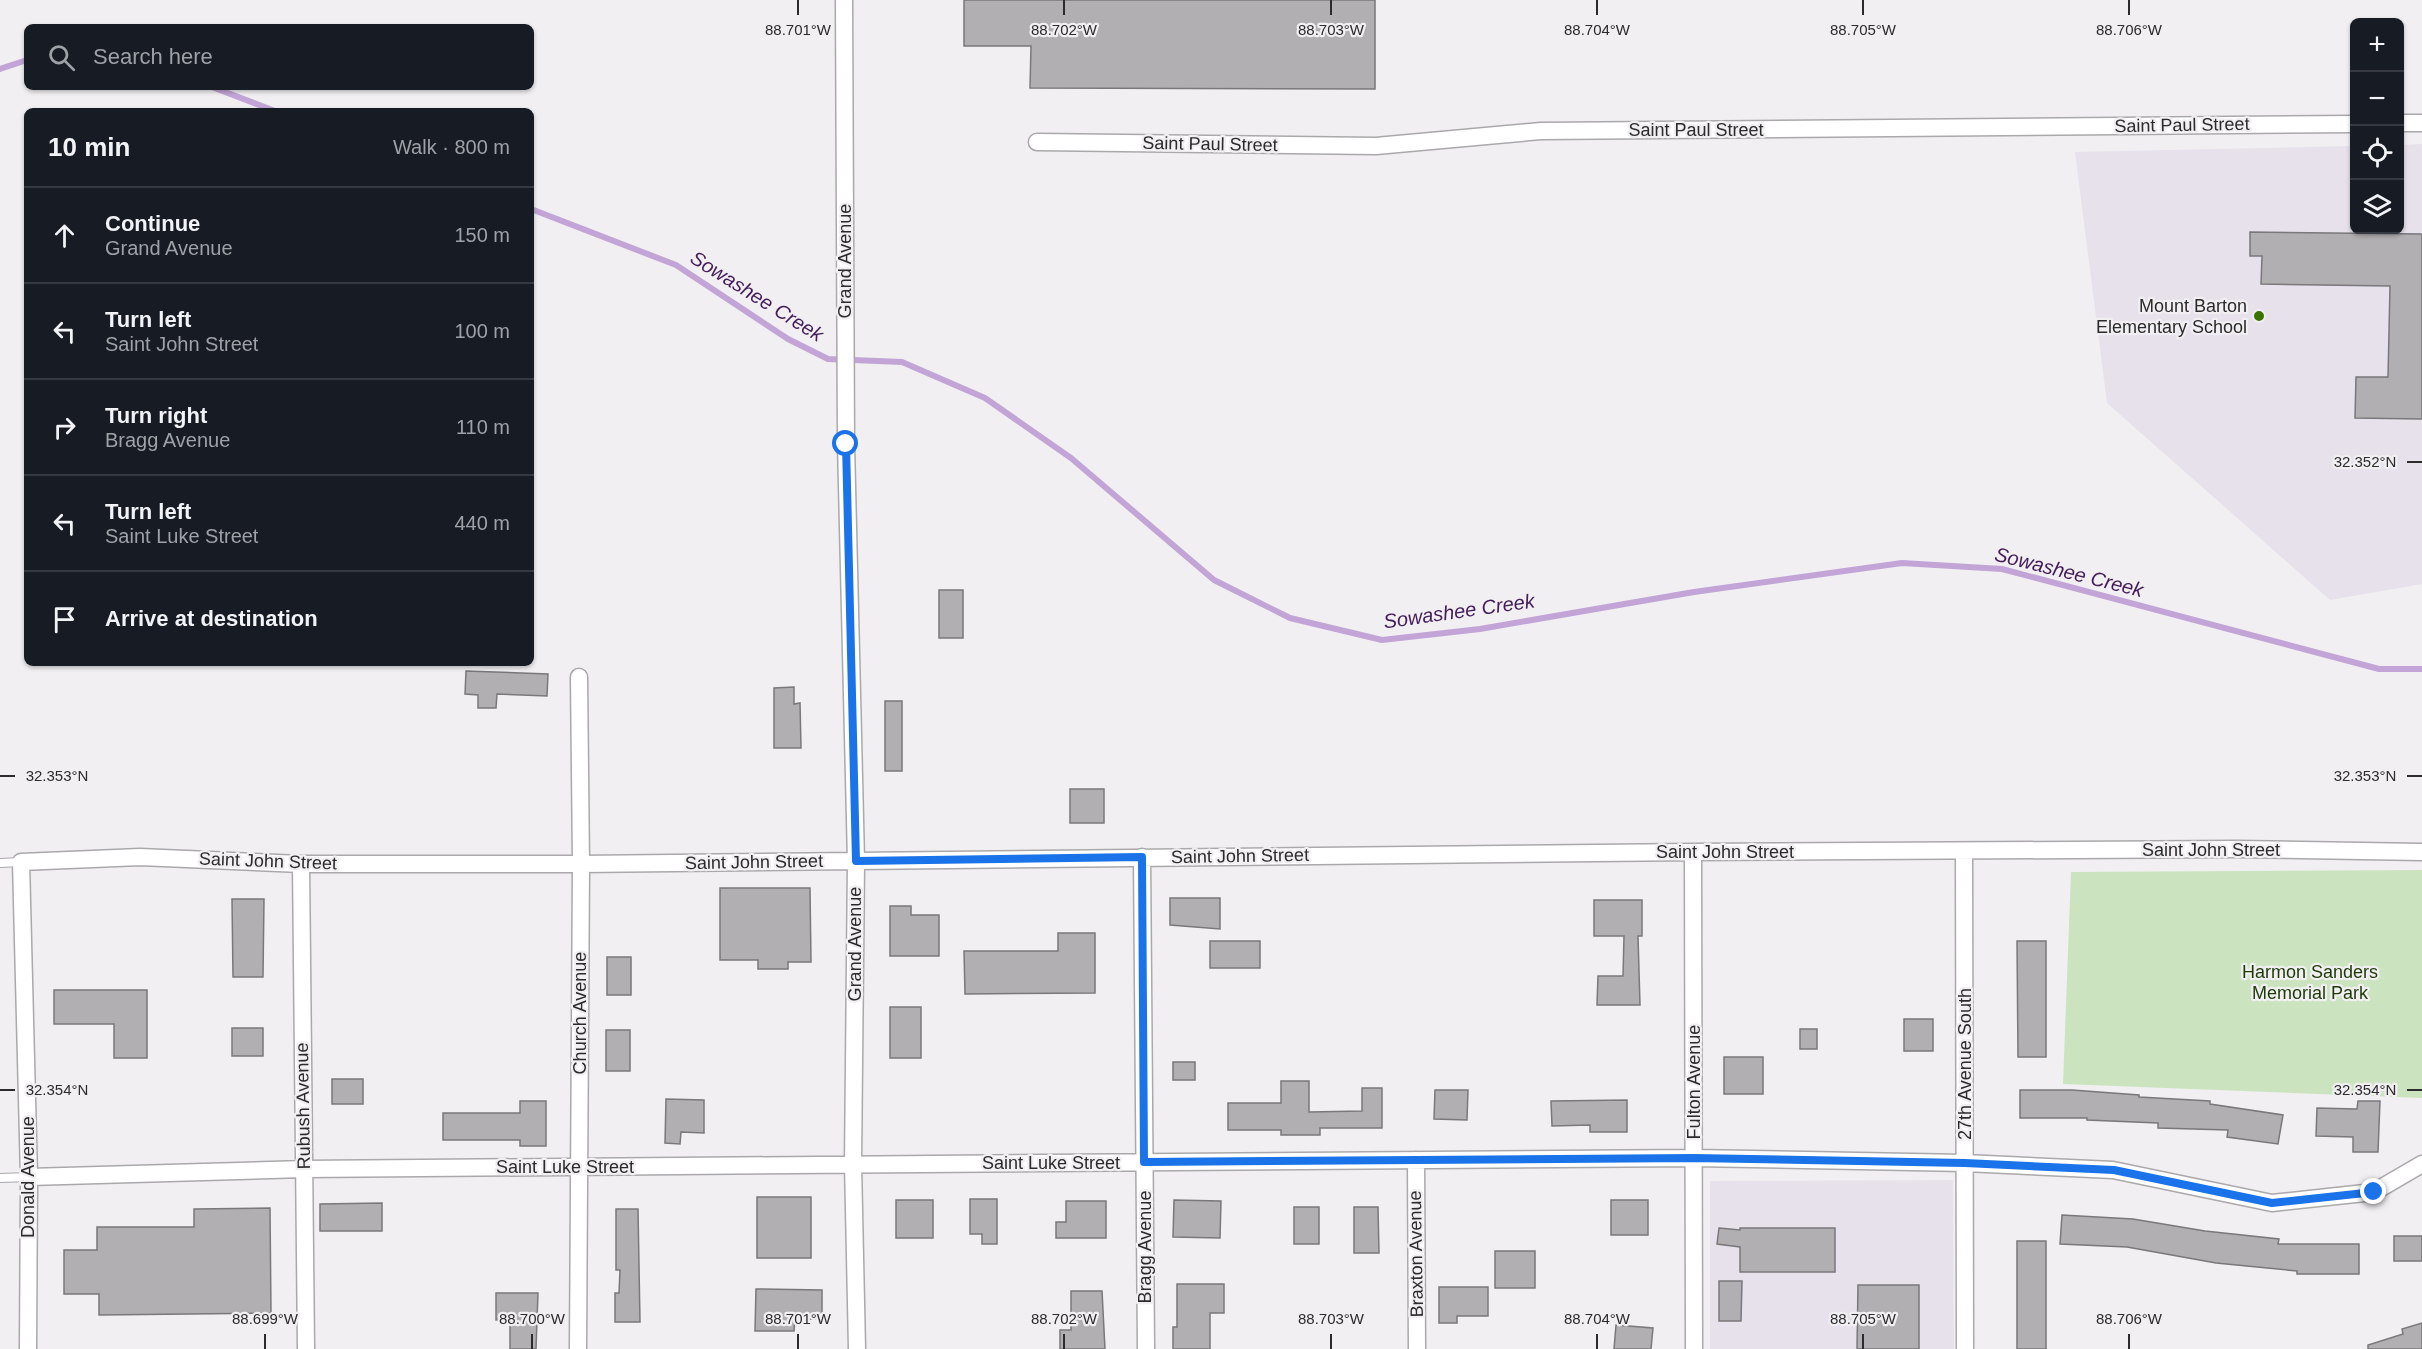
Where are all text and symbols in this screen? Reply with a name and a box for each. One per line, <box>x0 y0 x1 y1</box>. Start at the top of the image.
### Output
map controls <box>2350 18 2404 234</box>
button: + <box>2350 18 2404 72</box>
text: 88.701°W <box>765 21 832 38</box>
text: 88.702°W <box>1031 21 1098 38</box>
text: 88.703°W <box>1298 21 1365 38</box>
text: 88.704°W <box>1564 21 1631 38</box>
text: 88.705°W <box>1830 21 1897 38</box>
text: 88.706°W <box>2096 21 2163 38</box>
search box <box>24 24 534 90</box>
icon: search <box>45 41 78 74</box>
text: Search here <box>93 44 213 69</box>
button: − <box>2350 72 2404 126</box>
street label: Saint Paul Street <box>2114 114 2250 136</box>
street label: Saint Paul Street <box>1628 120 1764 140</box>
button: locate <box>2350 126 2404 180</box>
text: 10 min <box>48 132 130 162</box>
street label: Saint Paul Street <box>1142 133 1278 155</box>
text: Walk · 800 m <box>393 136 510 158</box>
button: layers <box>2350 180 2404 234</box>
street label: Grand Avenue <box>835 204 855 318</box>
text: Continue <box>105 211 200 236</box>
icon: ahead <box>48 219 81 252</box>
text: 150 m <box>454 224 510 246</box>
text: Grand Avenue <box>105 237 233 259</box>
water label: Sowashee Creek <box>687 246 828 346</box>
place label: Mount Barton Elementary School <box>2096 296 2247 337</box>
text: Turn left <box>105 307 191 332</box>
marker: Mount Barton Elementary School <box>2252 309 2266 323</box>
icon: left <box>48 315 81 348</box>
text: 100 m <box>454 320 510 342</box>
text: Saint John Street <box>105 333 258 355</box>
text: Turn right <box>105 403 207 428</box>
icon: right <box>48 411 81 444</box>
text: 110 m <box>456 416 510 438</box>
text: Bragg Avenue <box>105 429 230 451</box>
route start <box>832 430 858 456</box>
text: 32.352°N <box>2334 453 2396 470</box>
text: Turn left <box>105 499 191 524</box>
icon: left <box>48 507 81 540</box>
text: 440 m <box>454 512 510 534</box>
text: Saint Luke Street <box>105 525 258 547</box>
water label: Sowashee Creek <box>1992 543 2147 601</box>
water label: Sowashee Creek <box>1382 589 1537 632</box>
icon: arrive <box>48 603 81 636</box>
text: Arrive at destination <box>105 606 318 631</box>
text: 32.353°N <box>26 767 88 784</box>
text: 32.353°N <box>2334 767 2396 784</box>
street label: Saint John Street <box>2142 840 2280 860</box>
street label: Saint John Street <box>1656 842 1794 862</box>
street label: Saint John Street <box>1171 845 1309 867</box>
street label: Saint John Street <box>199 849 337 873</box>
street label: Saint John Street <box>685 851 823 873</box>
street label: Grand Avenue <box>845 887 865 1001</box>
street label: Church Avenue <box>570 952 590 1074</box>
park label: Harmon Sanders Memorial Park <box>2242 962 2378 1003</box>
street label: 27th Avenue South <box>1955 988 1975 1140</box>
street label: Fulton Avenue <box>1684 1025 1704 1139</box>
street label: Rubush Avenue <box>292 1042 314 1170</box>
text: 32.354°N <box>26 1081 88 1098</box>
text: 32.354°N <box>2334 1081 2396 1098</box>
street label: Donald Avenue <box>18 1116 38 1238</box>
street label: Saint Luke Street <box>982 1153 1120 1173</box>
street label: Saint Luke Street <box>496 1157 634 1177</box>
route end <box>2360 1178 2386 1204</box>
street label: Braxton Avenue <box>1405 1190 1427 1318</box>
street label: Bragg Avenue <box>1135 1191 1155 1303</box>
text: 88.699°W <box>232 1310 299 1327</box>
text: 88.700°W <box>499 1310 566 1327</box>
text: 88.701°W <box>765 1310 832 1327</box>
text: 88.702°W <box>1031 1310 1098 1327</box>
text: 88.703°W <box>1298 1310 1365 1327</box>
text: 88.704°W <box>1564 1310 1631 1327</box>
text: 88.705°W <box>1830 1310 1897 1327</box>
text: 88.706°W <box>2096 1310 2163 1327</box>

